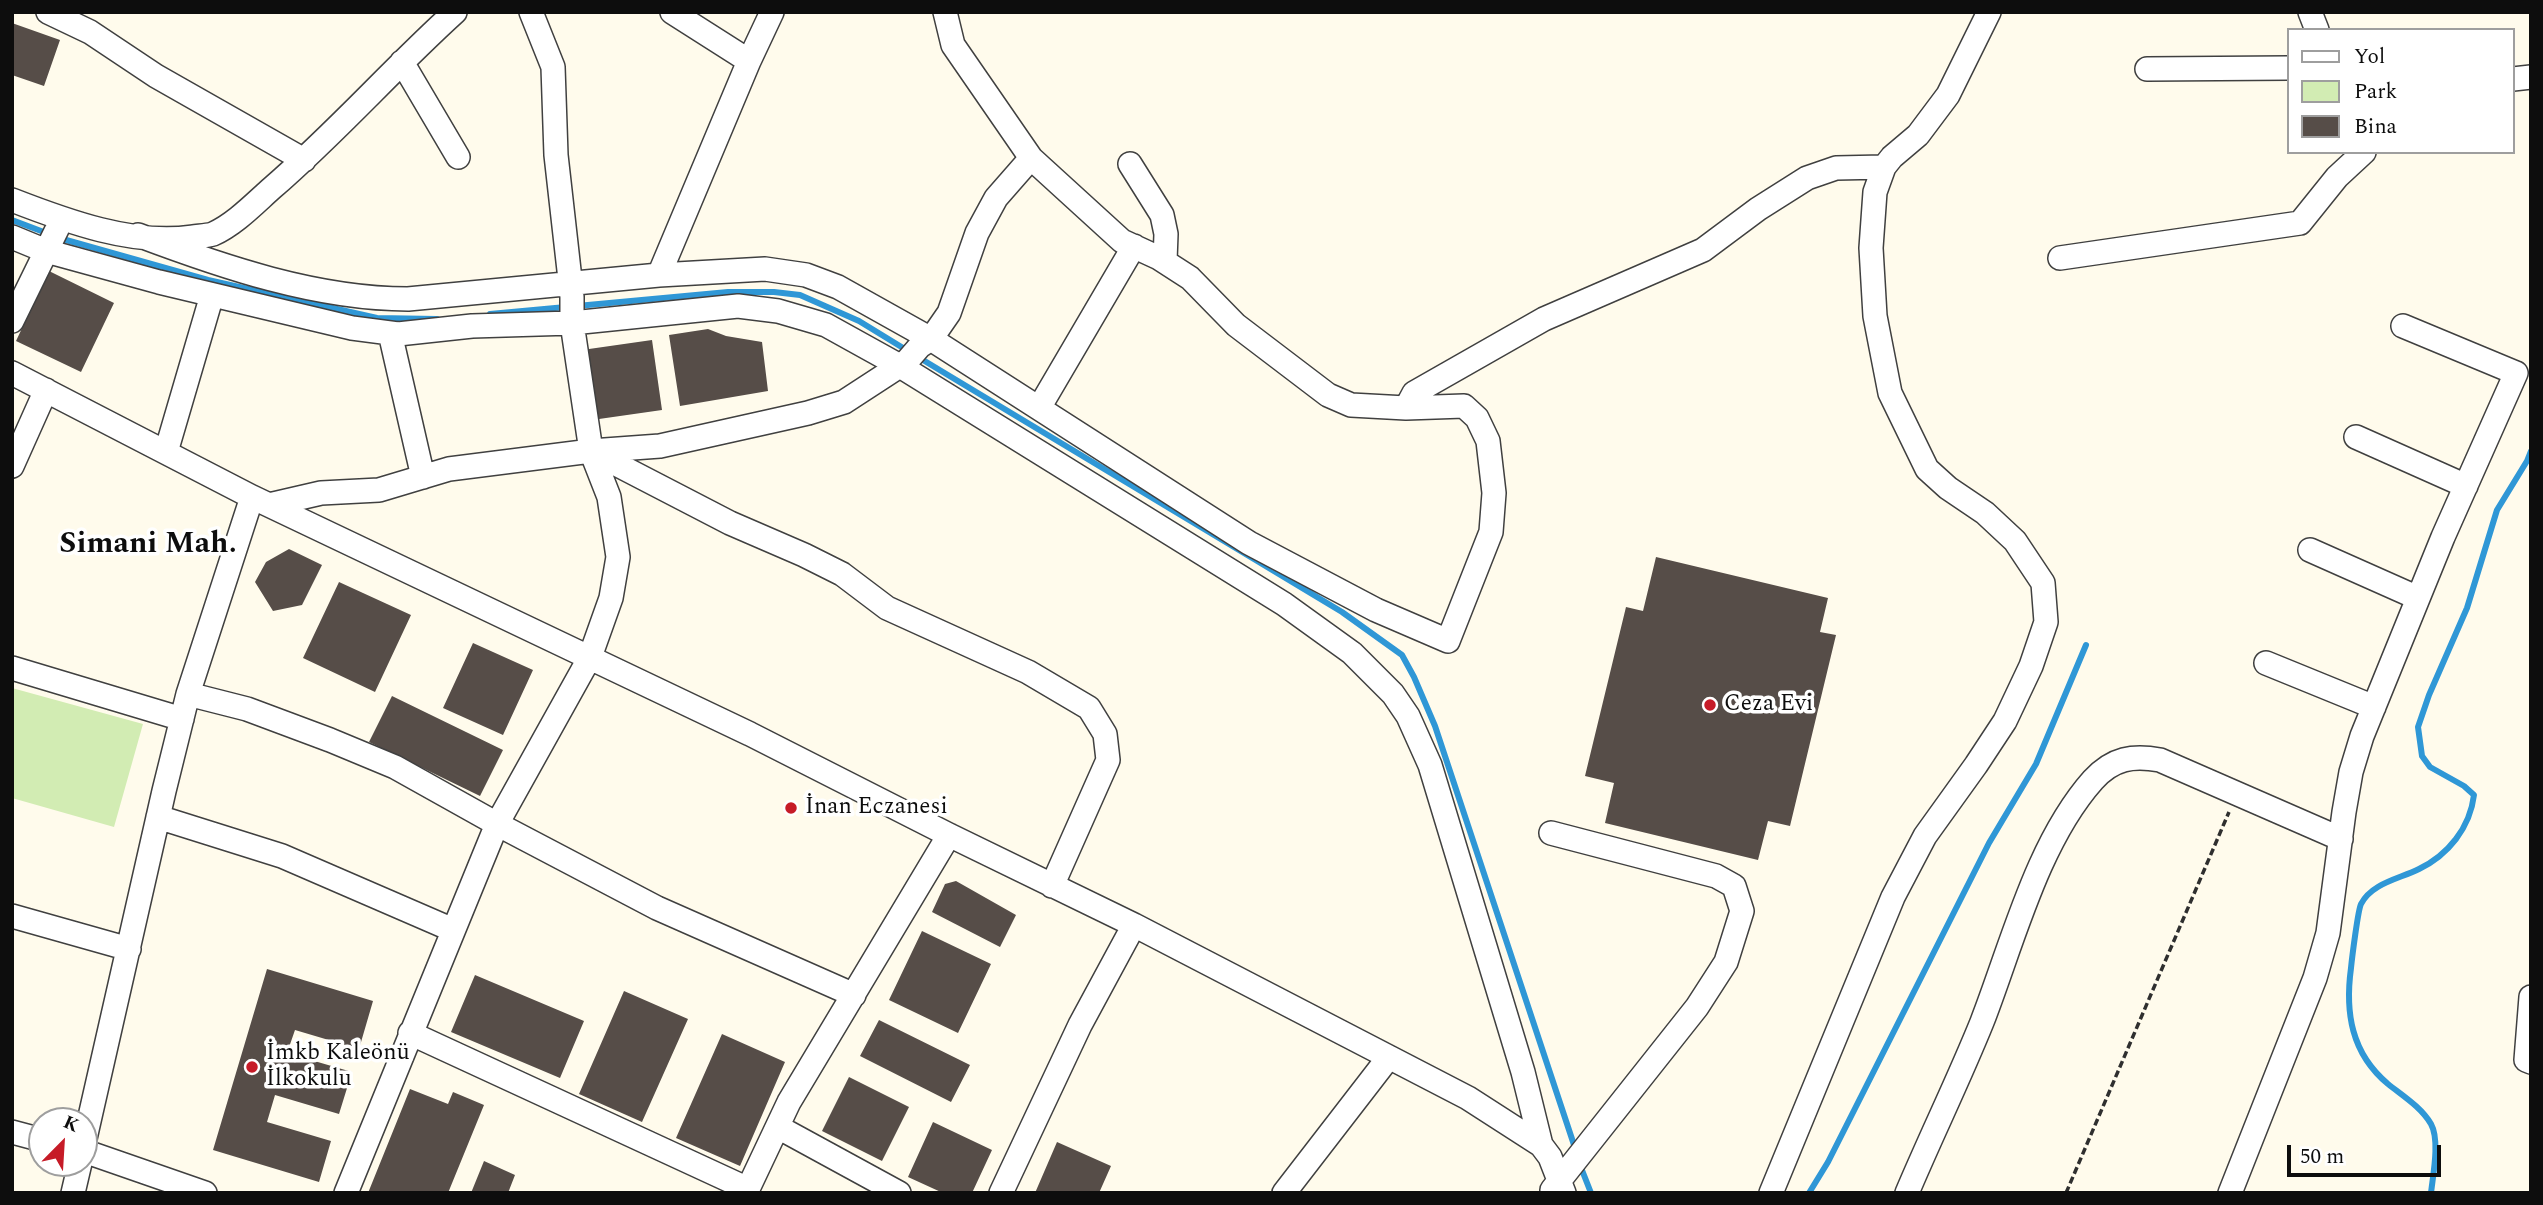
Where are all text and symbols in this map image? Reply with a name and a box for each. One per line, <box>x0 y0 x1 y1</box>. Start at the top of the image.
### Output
legend <box>2288 28 2515 154</box>
text: Yol <box>2354 41 2385 73</box>
text: Park <box>2354 76 2397 108</box>
text: Bina <box>2354 111 2397 143</box>
district label: Simani Mah. <box>59 528 237 564</box>
place label: Ceza Evi <box>1724 691 1813 719</box>
marker: Ceza Evi <box>1702 697 1718 713</box>
place label: İnan Eczanesi <box>805 794 948 822</box>
marker: İnan Eczanesi <box>783 800 799 816</box>
place label: İmkb Kaleönü İlkokulu <box>266 1040 410 1094</box>
marker: İmkb Kaleönü İlkokulu <box>244 1059 260 1075</box>
north arrow <box>28 1107 98 1177</box>
text: K <box>58 1108 84 1140</box>
scale bar <box>2291 1132 2445 1176</box>
text: 50 m <box>2300 1141 2344 1173</box>

